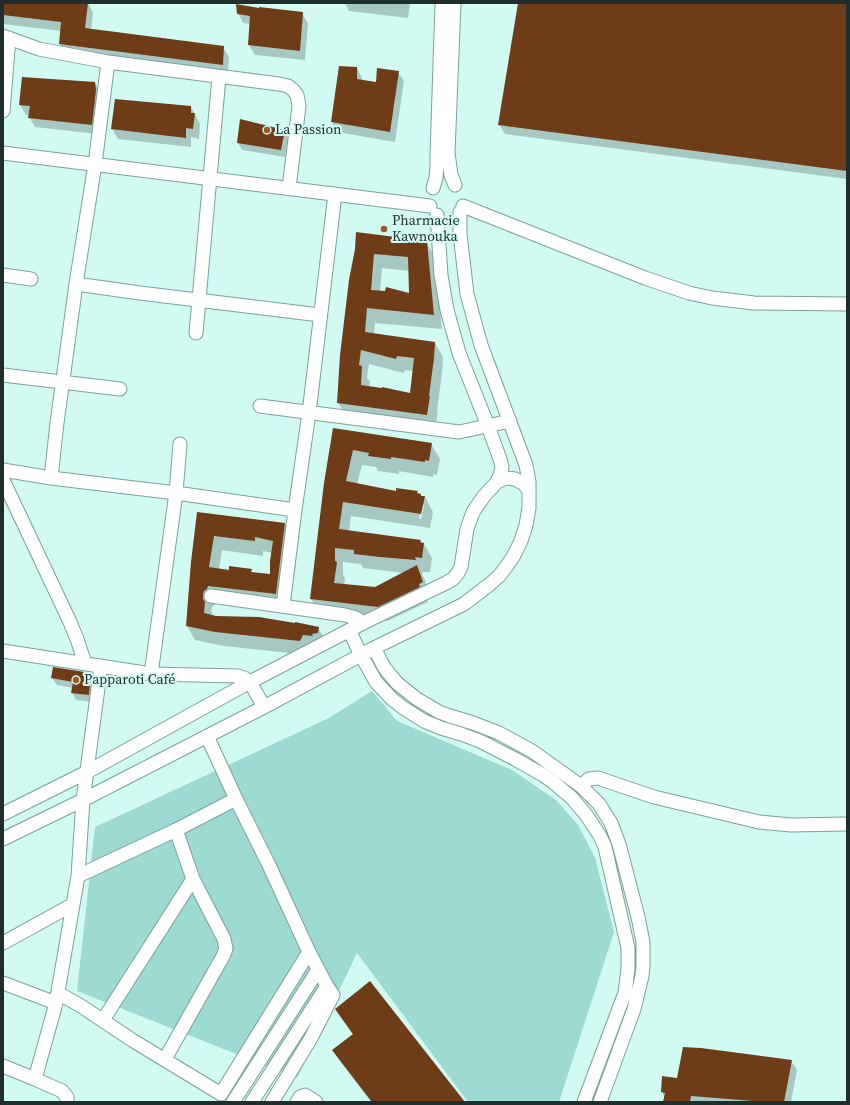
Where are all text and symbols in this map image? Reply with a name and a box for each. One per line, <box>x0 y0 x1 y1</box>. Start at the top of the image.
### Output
place label: La Passion <box>275 122 342 138</box>
marker: La Passion <box>262 125 272 135</box>
place label: Pharmacie Kawnouka <box>392 213 460 246</box>
marker: Pharmacie Kawnouka <box>379 224 389 234</box>
place label: Papparoti Café <box>84 672 175 688</box>
marker: Papparoti Café <box>71 675 81 685</box>

